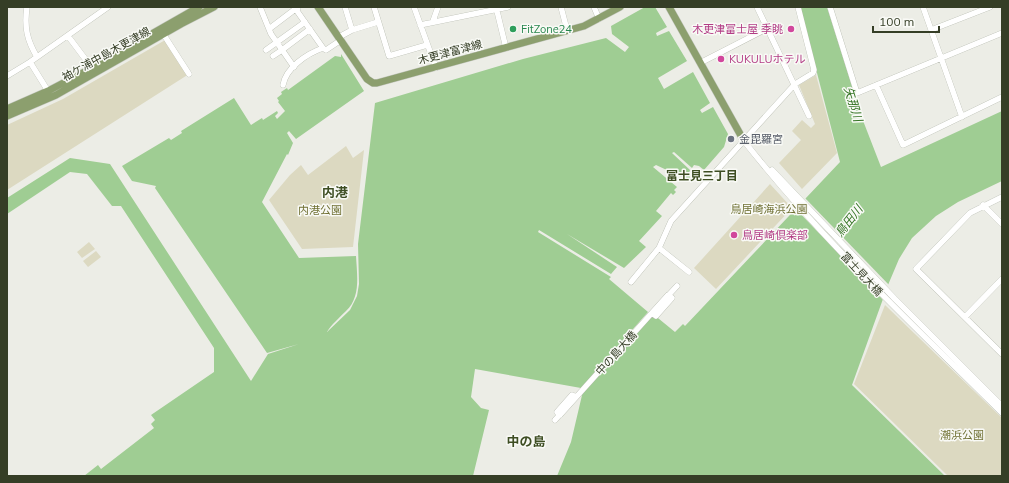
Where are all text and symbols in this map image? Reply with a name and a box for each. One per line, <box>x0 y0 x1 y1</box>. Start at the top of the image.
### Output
scale bar <box>873 8 939 34</box>
text: 100 m <box>879 14 914 29</box>
place label: FitZone24 <box>521 22 572 36</box>
place label: 木更津富士屋 季眺 <box>692 22 783 36</box>
street label: 袖ケ浦中島木更津線 <box>59 24 153 84</box>
marker: FitZone24 <box>508 24 518 34</box>
marker: 木更津富士屋 季眺 <box>786 24 796 34</box>
street label: 木更津富津線 <box>416 37 484 67</box>
place label: KUKULUホテル <box>729 52 806 66</box>
marker: KUKULUホテル <box>716 54 726 64</box>
water label: 矢那川 <box>841 84 866 125</box>
place label: 金毘羅宮 <box>739 132 783 146</box>
marker: 金毘羅宮 <box>726 134 736 144</box>
district label: 富士見三丁目 <box>666 168 738 183</box>
district label: 内港 <box>322 184 348 200</box>
water label: 鳥田川 <box>832 200 867 239</box>
park label: 鳥居崎海浜公園 <box>731 202 808 216</box>
park label: 内港公園 <box>298 203 342 217</box>
place label: 鳥居崎倶楽部 <box>742 228 808 242</box>
marker: 鳥居崎倶楽部 <box>729 230 739 240</box>
street label: 富士見大橋 <box>838 249 886 299</box>
street label: 中の島大橋 <box>592 328 640 378</box>
park label: 潮浜公園 <box>940 428 984 442</box>
district label: 中の島 <box>506 433 546 449</box>

